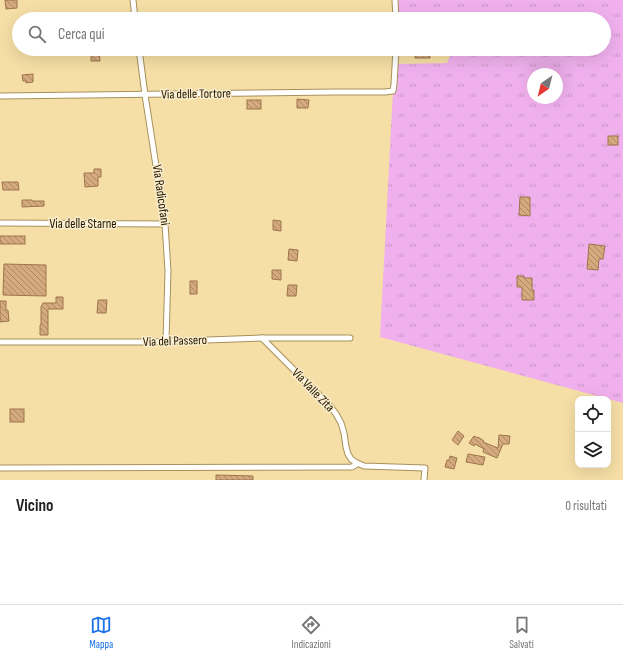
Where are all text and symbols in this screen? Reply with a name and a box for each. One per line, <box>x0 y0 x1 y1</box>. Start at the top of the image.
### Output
search box <box>12 12 611 56</box>
icon: search <box>26 23 48 45</box>
text: Cerca qui <box>58 25 105 44</box>
north arrow <box>527 68 563 104</box>
street label: Via delle Tortore <box>161 85 231 103</box>
street label: Via Radicofani <box>149 164 173 226</box>
street label: Via delle Starne <box>49 216 117 232</box>
street label: Via del Passero <box>143 332 207 350</box>
street label: Via Valle Zita <box>288 365 338 415</box>
map controls <box>575 396 611 468</box>
button: locate <box>575 396 611 432</box>
button: layers <box>575 432 611 468</box>
text: Vicino <box>16 496 53 516</box>
text: 0 risultati <box>565 498 607 514</box>
tab: Mappa <box>89 614 113 651</box>
tab: Indicazioni <box>292 614 331 651</box>
tab: Salvati <box>509 614 534 651</box>

